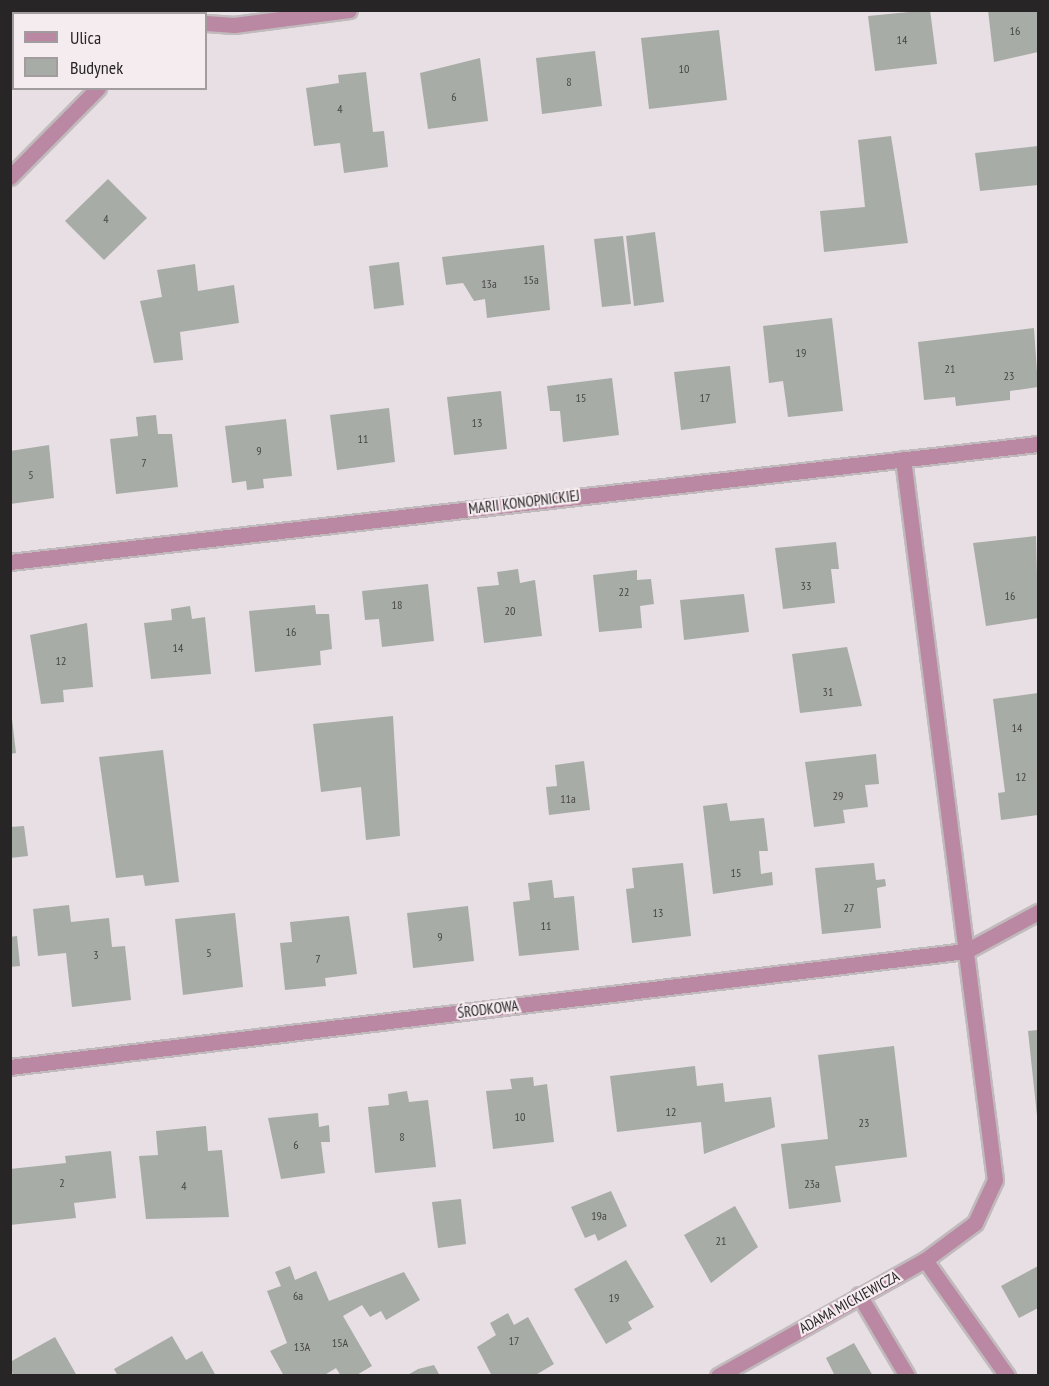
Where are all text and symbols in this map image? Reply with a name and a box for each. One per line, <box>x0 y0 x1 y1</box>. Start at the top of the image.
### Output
legend <box>12 12 207 90</box>
house number: 16 <box>1010 24 1020 38</box>
text: Ulica <box>70 26 101 49</box>
house number: 14 <box>897 33 907 47</box>
text: Budynek <box>70 56 123 79</box>
house number: 10 <box>679 62 689 76</box>
house number: 8 <box>566 75 572 89</box>
house number: 6 <box>451 90 457 104</box>
house number: 4 <box>337 102 343 116</box>
house number: 4 <box>103 212 109 226</box>
house number: 15a <box>523 273 539 287</box>
house number: 13a <box>481 277 497 291</box>
house number: 19 <box>796 346 806 360</box>
house number: 21 <box>945 362 955 376</box>
house number: 23 <box>1004 369 1014 383</box>
house number: 15 <box>576 391 586 405</box>
house number: 17 <box>700 391 710 405</box>
house number: 13 <box>472 416 482 430</box>
house number: 11 <box>358 432 368 446</box>
house number: 9 <box>256 444 262 458</box>
house number: 7 <box>141 456 147 470</box>
house number: 5 <box>28 468 34 482</box>
street label: MARII KONOPNICKIEJ <box>467 486 581 518</box>
house number: 33 <box>801 579 811 593</box>
house number: 22 <box>619 585 629 599</box>
house number: 16 <box>1005 589 1015 603</box>
house number: 18 <box>392 598 402 612</box>
house number: 20 <box>505 604 515 618</box>
house number: 16 <box>286 625 296 639</box>
house number: 14 <box>173 641 183 655</box>
house number: 12 <box>56 654 66 668</box>
house number: 31 <box>823 685 833 699</box>
house number: 14 <box>1012 721 1022 735</box>
house number: 12 <box>1016 770 1026 784</box>
house number: 29 <box>833 789 843 803</box>
house number: 11a <box>560 792 576 806</box>
house number: 15 <box>731 866 741 880</box>
house number: 27 <box>844 901 854 915</box>
house number: 13 <box>653 906 663 920</box>
house number: 11 <box>541 919 551 933</box>
house number: 9 <box>437 930 443 944</box>
house number: 5 <box>206 946 212 960</box>
house number: 3 <box>93 948 99 962</box>
house number: 7 <box>315 952 321 966</box>
street label: ŚRODKOWA <box>457 996 519 1022</box>
house number: 12 <box>666 1105 676 1119</box>
house number: 10 <box>515 1110 525 1124</box>
house number: 23 <box>859 1116 869 1130</box>
house number: 8 <box>399 1130 405 1144</box>
house number: 6 <box>293 1138 299 1152</box>
house number: 2 <box>59 1176 65 1190</box>
house number: 23a <box>804 1177 820 1191</box>
house number: 4 <box>181 1179 187 1193</box>
house number: 19a <box>591 1209 607 1223</box>
house number: 21 <box>716 1234 726 1248</box>
street label: ADAMA MICKIEWICZA <box>795 1267 903 1337</box>
house number: 6a <box>293 1289 303 1303</box>
house number: 19 <box>609 1291 619 1305</box>
house number: 17 <box>509 1334 519 1348</box>
house number: 15A <box>332 1336 348 1350</box>
house number: 13A <box>294 1340 310 1354</box>

